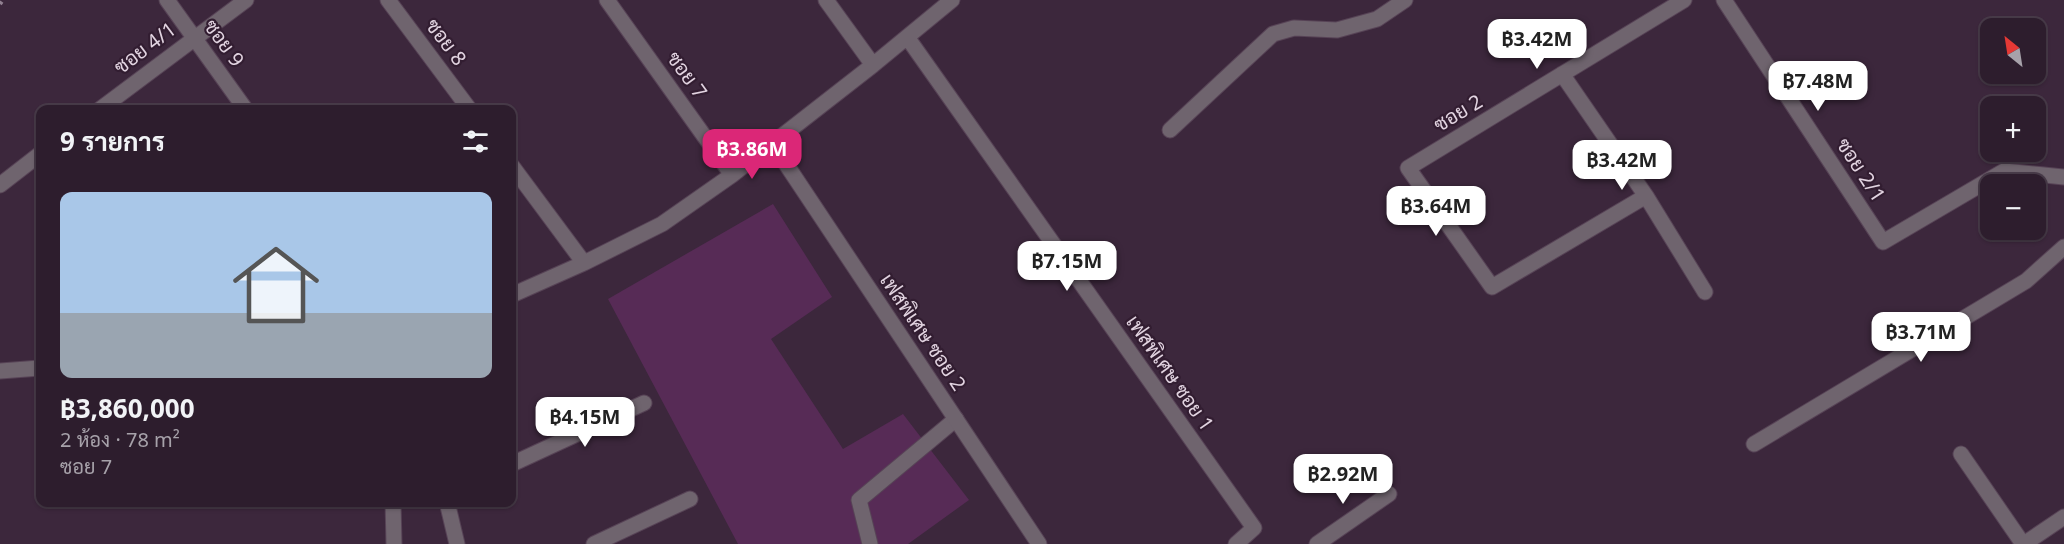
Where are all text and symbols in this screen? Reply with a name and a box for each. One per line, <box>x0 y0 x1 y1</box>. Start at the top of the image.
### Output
street label: ซอย 8 <box>420 13 473 71</box>
street label: ซอย 9 <box>198 14 251 72</box>
street label: ซอย 4/1 <box>108 15 181 80</box>
north arrow <box>1980 18 2046 84</box>
map controls <box>1980 18 2046 240</box>
pin: ฿3.42M <box>1488 19 1586 70</box>
text: ฿3.42M <box>1502 25 1572 52</box>
street label: ซอย 7 <box>661 46 714 104</box>
pin: ฿7.48M <box>1769 61 1867 112</box>
text: ฿7.48M <box>1783 67 1853 94</box>
street label: ซอย 2 <box>1428 88 1487 138</box>
button: + <box>1980 96 2046 162</box>
text: 9 รายการ <box>60 123 165 159</box>
icon: filters <box>459 125 492 158</box>
pin: ฿3.86M <box>703 129 801 180</box>
street label: ซอย 2/1 <box>1831 133 1892 207</box>
text: ฿3.86M <box>717 135 787 162</box>
pin: ฿3.42M <box>1573 140 1671 191</box>
text: ฿3.42M <box>1587 146 1657 173</box>
button: − <box>1980 174 2046 240</box>
pin: ฿3.64M <box>1387 186 1485 237</box>
text: ฿3.64M <box>1401 192 1471 219</box>
icon: home <box>222 231 330 339</box>
pin: ฿7.15M <box>1018 241 1116 292</box>
text: ฿7.15M <box>1032 247 1102 274</box>
street label: เฟสพิเศษ ซอย 2 <box>874 268 973 396</box>
street label: เฟสพิเศษ ซอย 1 <box>1120 309 1220 436</box>
pin: ฿3.71M <box>1872 312 1970 363</box>
text: ฿3.71M <box>1886 318 1956 345</box>
text: ฿3,860,000 <box>60 390 195 426</box>
pin: ฿4.15M <box>536 397 634 448</box>
text: ฿4.15M <box>550 403 620 430</box>
text: 2 ห้อง · 78 m² <box>60 426 180 453</box>
text: ซอย 7 <box>60 453 112 480</box>
pin: ฿2.92M <box>1294 454 1392 505</box>
text: ฿2.92M <box>1308 460 1378 487</box>

